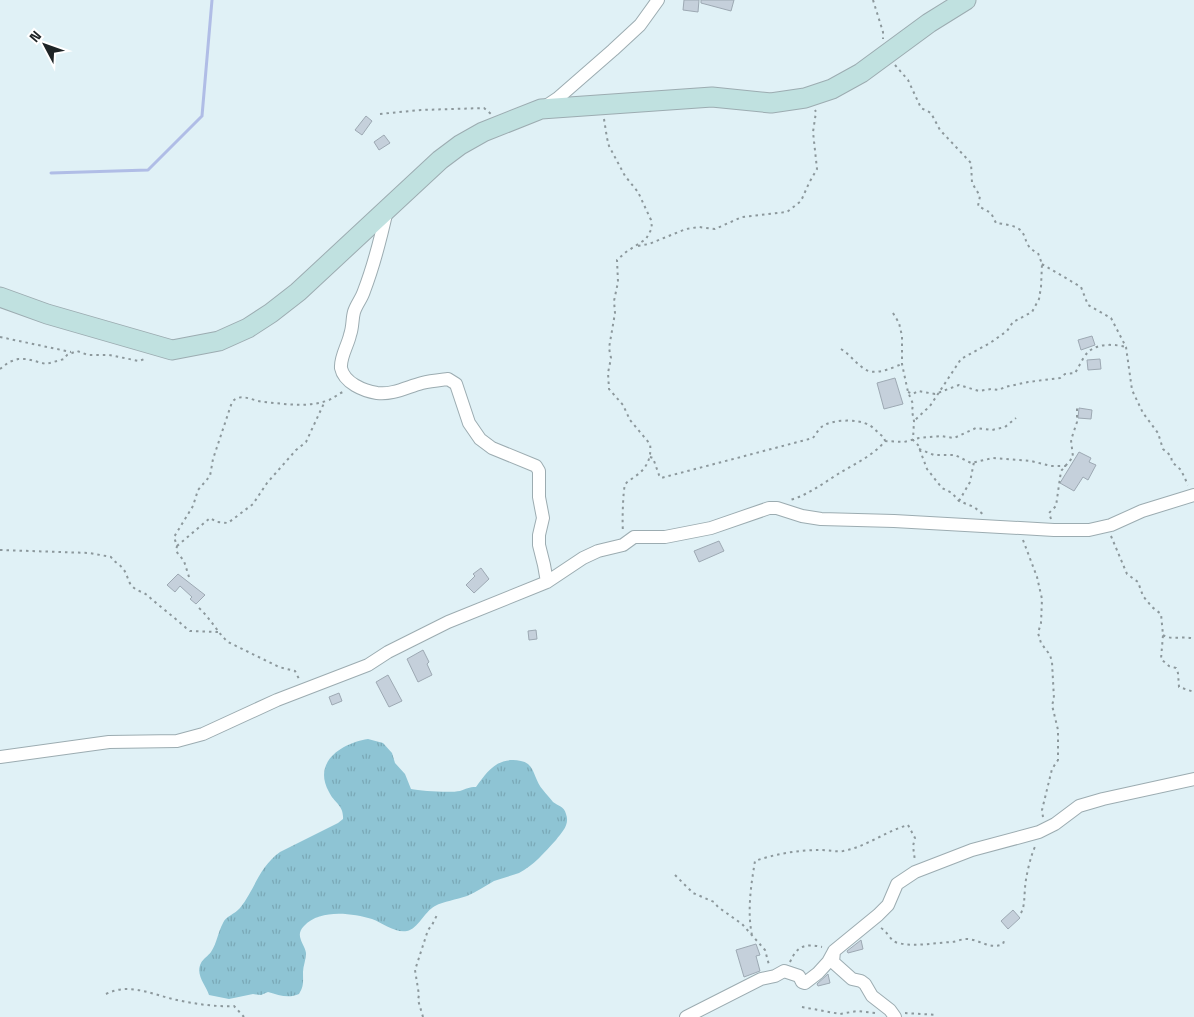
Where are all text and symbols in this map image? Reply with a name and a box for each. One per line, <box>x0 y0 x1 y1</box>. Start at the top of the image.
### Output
north arrow <box>20 20 70 70</box>
text: N <box>25 27 45 46</box>

